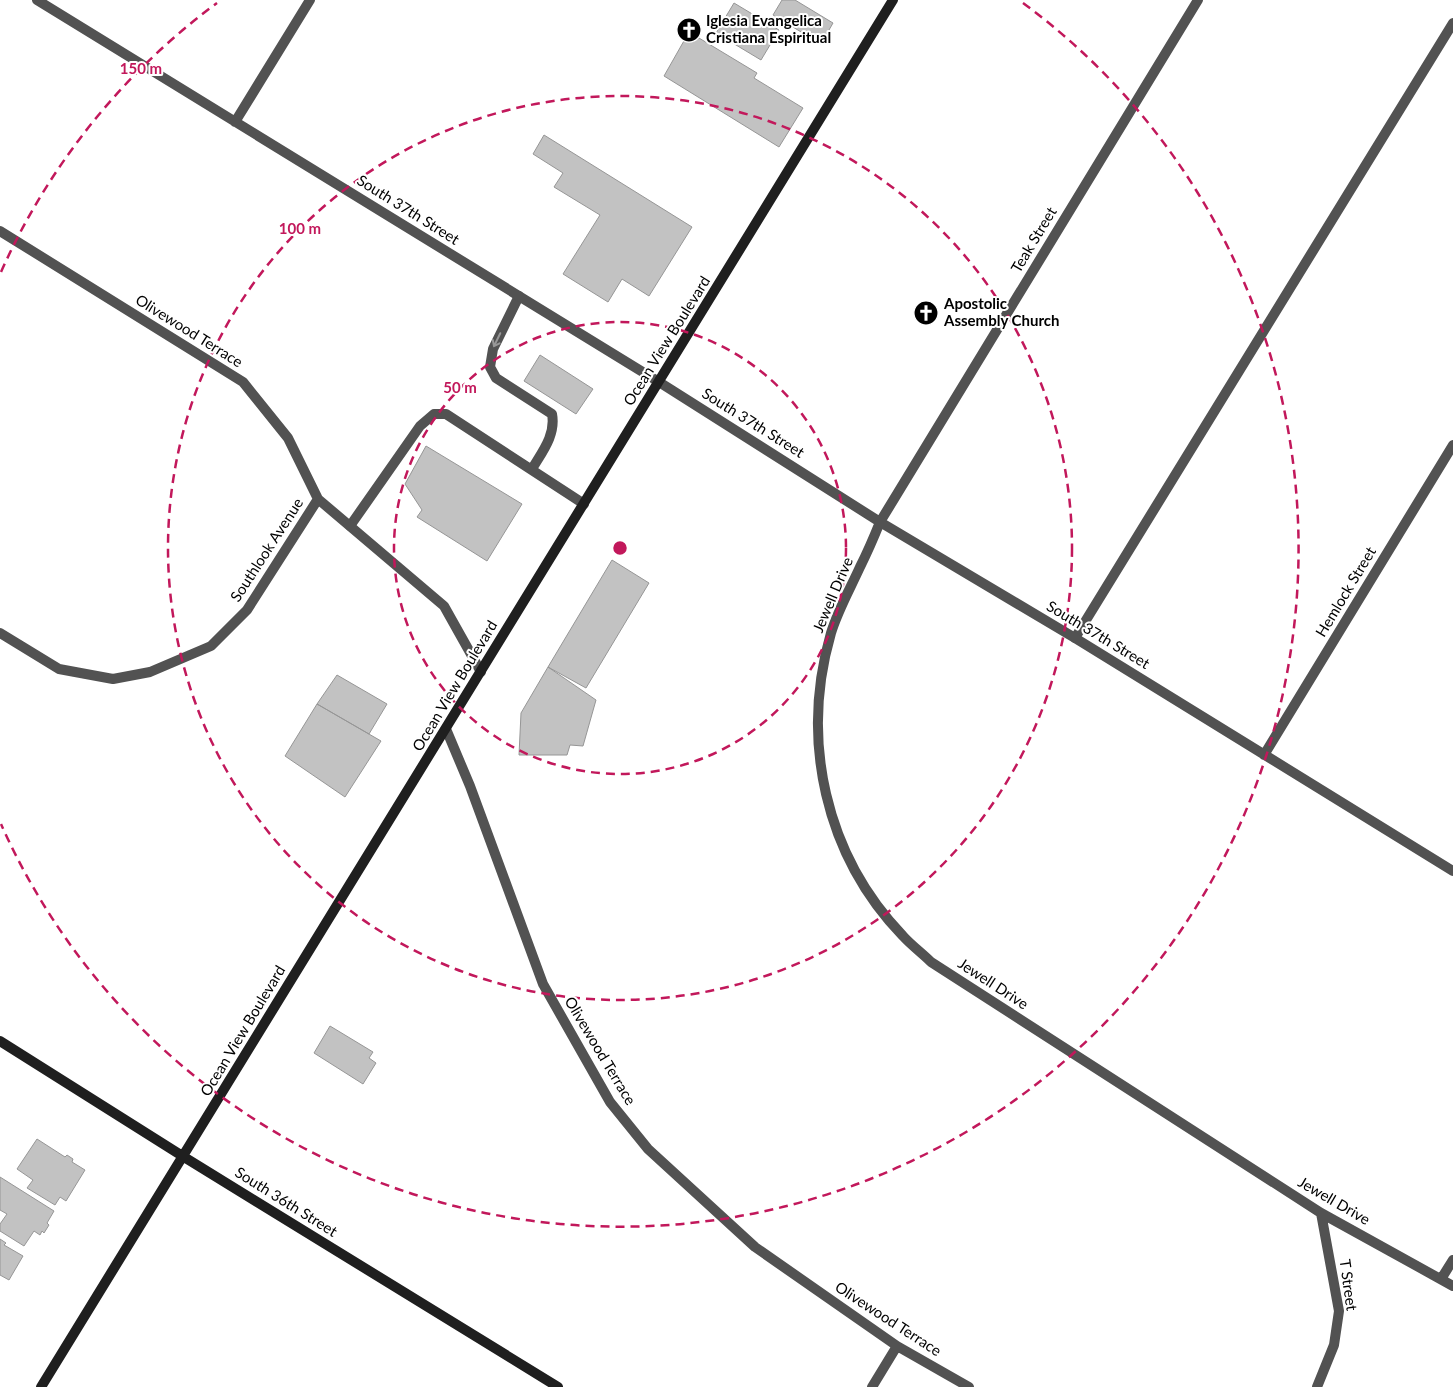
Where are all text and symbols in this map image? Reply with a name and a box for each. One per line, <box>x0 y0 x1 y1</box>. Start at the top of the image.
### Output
place label: Iglesia Evangelica Cristiana Espiritual <box>706 11 831 46</box>
church icon: Iglesia Evangelica Cristiana Espiritual <box>676 17 702 43</box>
text: 150 m <box>120 59 162 77</box>
street label: South 37th Street <box>354 171 463 248</box>
street label: Teak Street <box>1007 203 1060 276</box>
text: 100 m <box>279 219 321 237</box>
street label: Ocean View Boulevard <box>619 272 713 409</box>
street label: Olivewood Terrace <box>133 290 247 370</box>
place label: Apostolic Assembly Church <box>943 294 1060 329</box>
church icon: Apostolic Assembly Church <box>913 300 939 326</box>
one-way arrow <box>492 332 501 347</box>
text: 50 m <box>443 378 477 396</box>
street label: South 37th Street <box>699 384 808 461</box>
street label: Southlook Avenue <box>226 494 306 605</box>
centre of rings <box>611 539 629 557</box>
street label: Hemlock Street <box>1311 543 1379 640</box>
street label: Jewell Drive <box>808 554 856 635</box>
street label: South 37th Street <box>1044 596 1154 672</box>
street label: Ocean View Boulevard <box>408 617 500 754</box>
street label: Jewell Drive <box>955 954 1032 1013</box>
street label: Ocean View Boulevard <box>196 962 288 1099</box>
street label: Olivewood Terrace <box>561 993 640 1108</box>
street label: South 36th Street <box>232 1163 341 1240</box>
street label: Jewell Drive <box>1295 1172 1374 1228</box>
street label: T Street <box>1336 1258 1362 1312</box>
street label: Olivewood Terrace <box>832 1277 945 1359</box>

